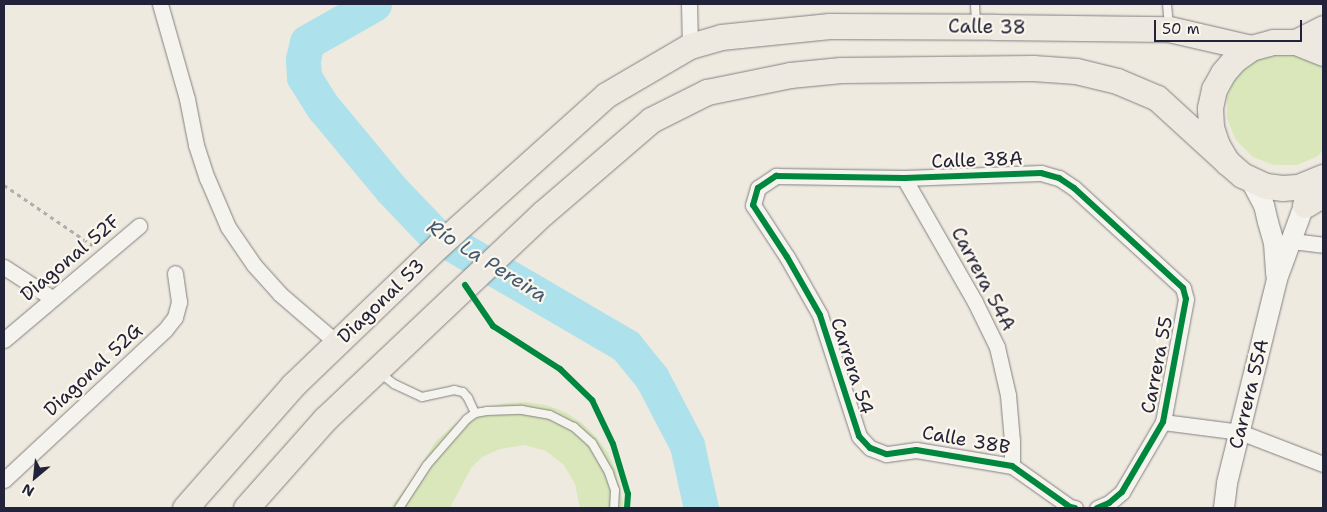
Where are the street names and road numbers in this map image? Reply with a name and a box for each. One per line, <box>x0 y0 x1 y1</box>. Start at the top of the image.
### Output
street label: Calle 38 <box>948 15 1026 39</box>
street label: Calle 38A <box>931 147 1023 173</box>
street label: Diagonal 52F <box>16 210 124 306</box>
street label: Carrera 54A <box>946 223 1020 335</box>
street label: Diagonal 53 <box>333 254 429 348</box>
street label: Carrera 54 <box>826 315 878 417</box>
street label: Carrera 55 <box>1136 315 1178 415</box>
street label: Diagonal 52G <box>39 319 147 421</box>
street label: Carrera 55A <box>1224 337 1274 451</box>
street label: Calle 38B <box>920 421 1012 459</box>

